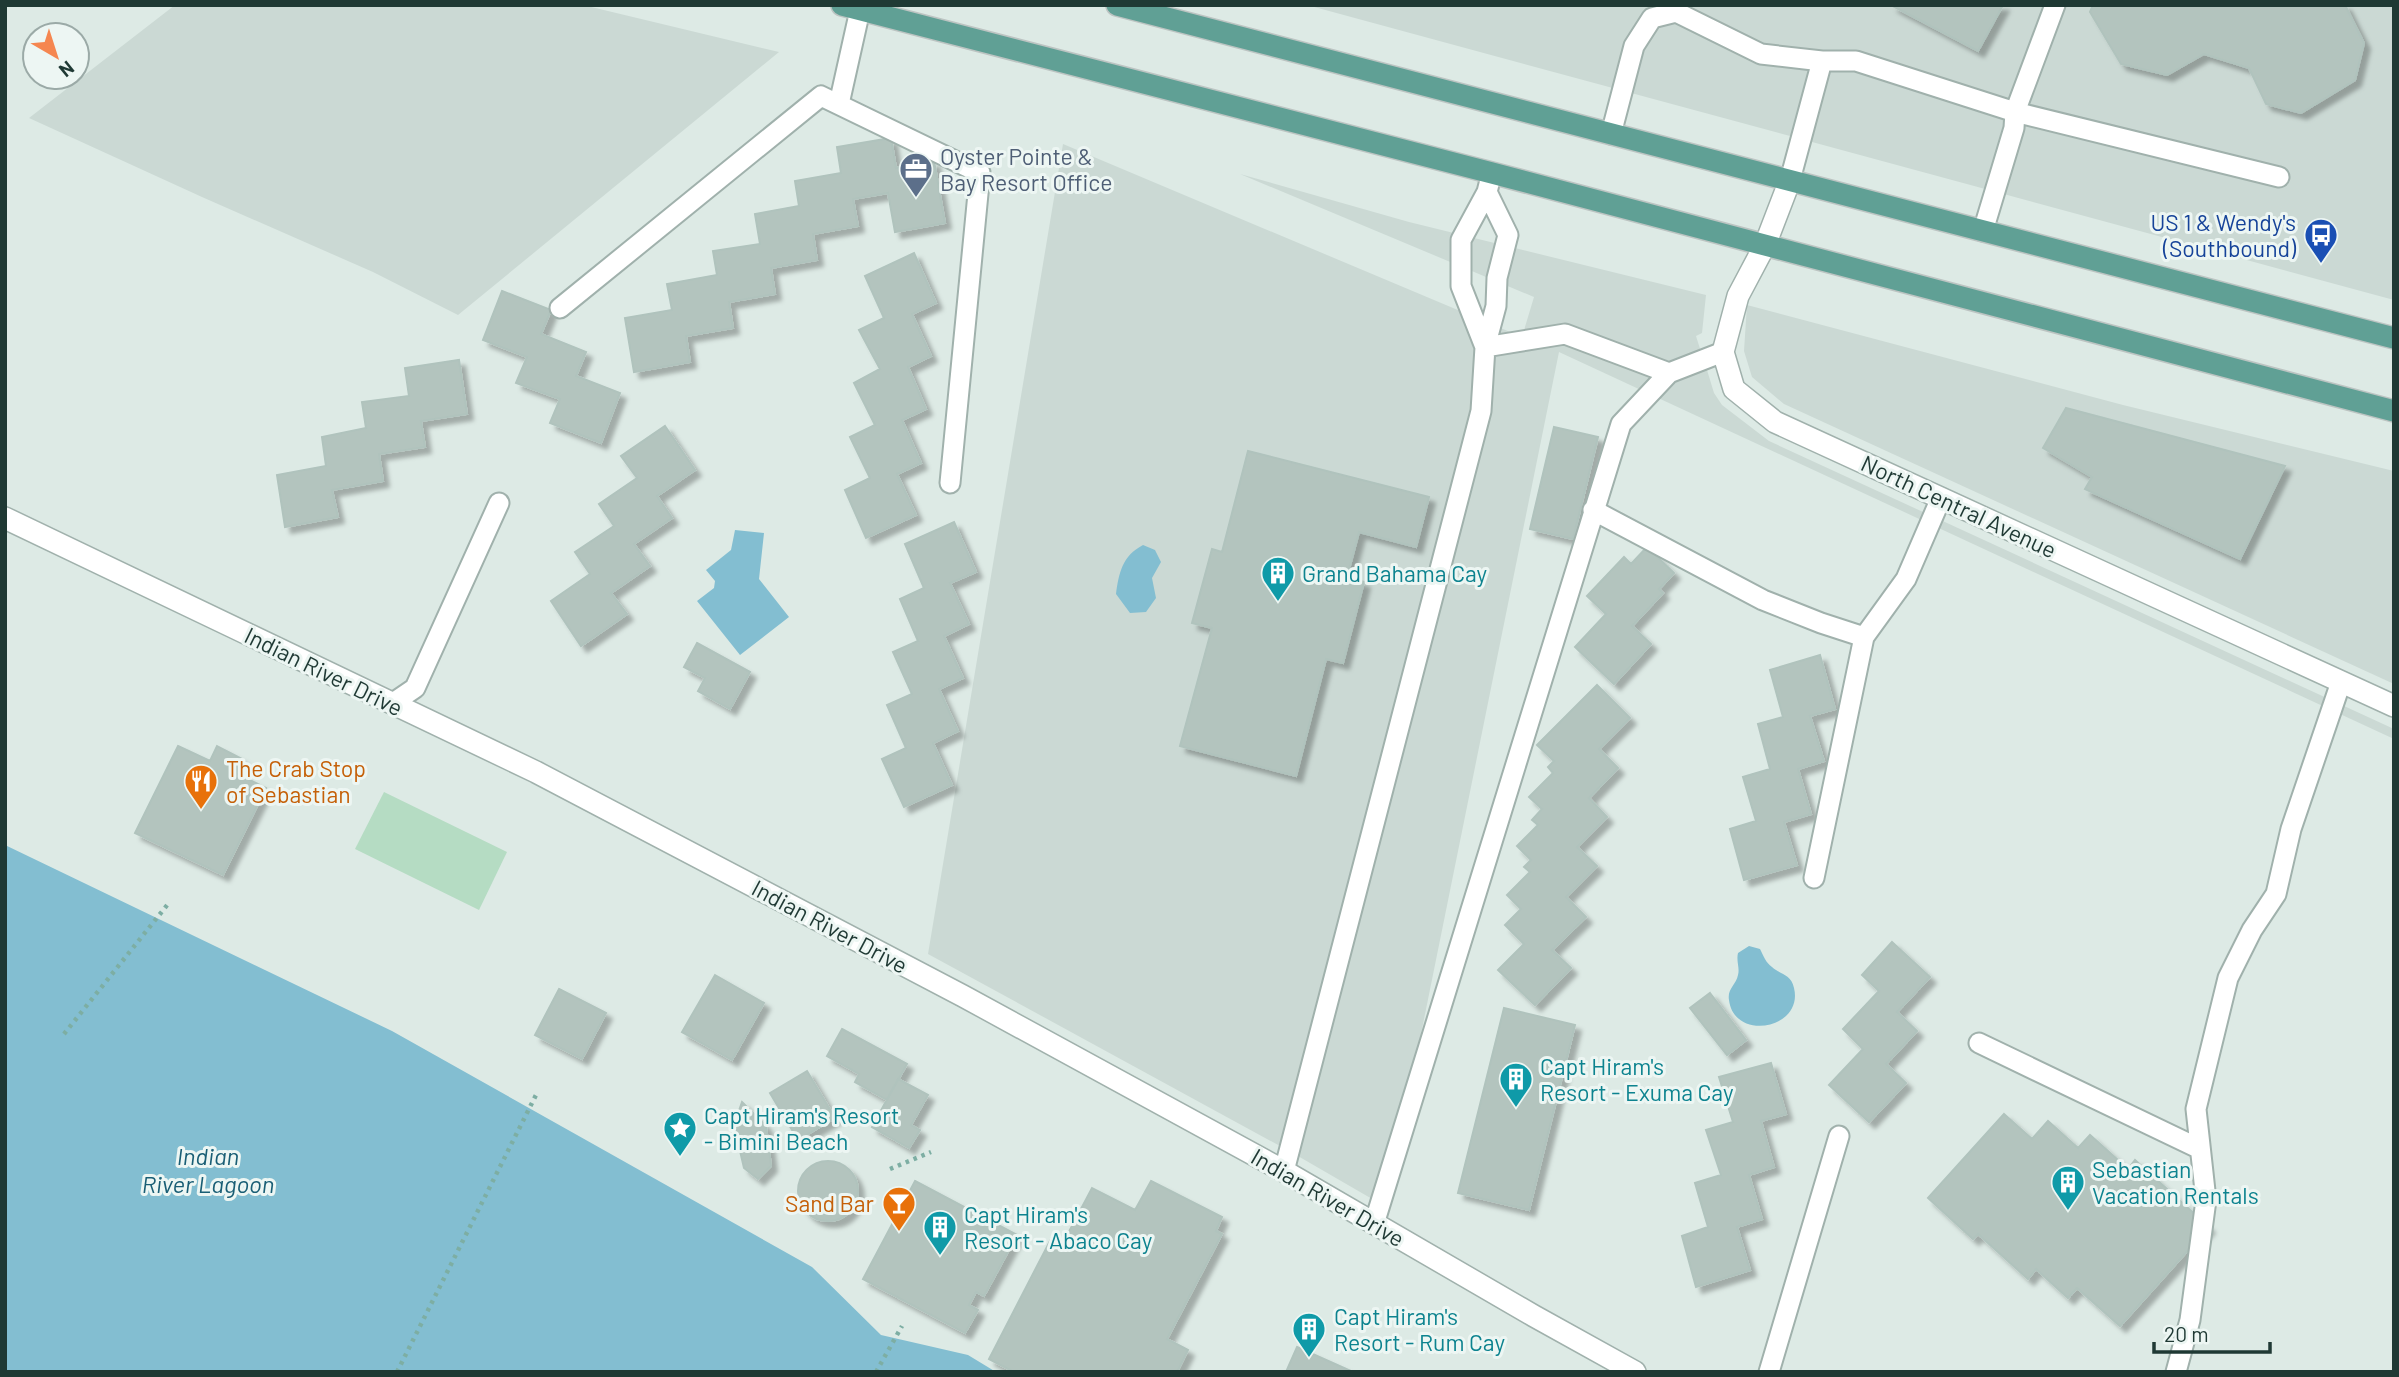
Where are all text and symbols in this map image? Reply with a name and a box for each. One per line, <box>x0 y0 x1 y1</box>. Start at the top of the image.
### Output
north arrow <box>21 21 91 91</box>
text: N <box>55 57 79 83</box>
place label: Oyster Pointe & Bay Resort Office <box>940 142 1112 196</box>
office icon: Oyster Pointe & Bay Resort Office <box>897 150 935 199</box>
place label: US 1 & Wendy's (Southbound) <box>2150 208 2297 262</box>
bus stop icon: US 1 & Wendy's (Southbound) <box>2302 216 2340 265</box>
street label: North Central Avenue <box>1857 448 2061 564</box>
building icon: Grand Bahama Cay <box>1259 554 1297 603</box>
place label: Grand Bahama Cay <box>1302 559 1488 587</box>
street label: Indian River Drive <box>240 621 408 721</box>
place label: The Crab Stop of Sebastian <box>226 754 366 808</box>
restaurant icon: The Crab Stop of Sebastian <box>182 762 220 811</box>
street label: Indian River Drive <box>747 873 913 979</box>
place label: Capt Hiram's Resort - Exuma Cay <box>1540 1052 1734 1106</box>
building icon: Capt Hiram's Resort - Exuma Cay <box>1497 1060 1535 1109</box>
place label: Capt Hiram's Resort - Bimini Beach <box>704 1101 899 1155</box>
place icon: Capt Hiram's Resort - Bimini Beach <box>661 1109 699 1158</box>
water label: Indian River Lagoon <box>142 1141 274 1198</box>
street label: Indian River Drive <box>1246 1142 1410 1252</box>
place label: Sebastian Vacation Rentals <box>2092 1155 2259 1209</box>
building icon: Sebastian Vacation Rentals <box>2049 1163 2087 1212</box>
bar icon: Sand Bar <box>880 1184 918 1233</box>
place label: Sand Bar <box>785 1189 875 1217</box>
place label: Capt Hiram's Resort - Abaco Cay <box>964 1200 1153 1254</box>
building icon: Capt Hiram's Resort - Abaco Cay <box>921 1208 959 1257</box>
place label: Capt Hiram's Resort - Rum Cay <box>1334 1302 1505 1356</box>
building icon: Capt Hiram's Resort - Rum Cay <box>1290 1310 1328 1359</box>
scale bar <box>2154 1310 2270 1354</box>
text: 20 m <box>2164 1321 2209 1346</box>

